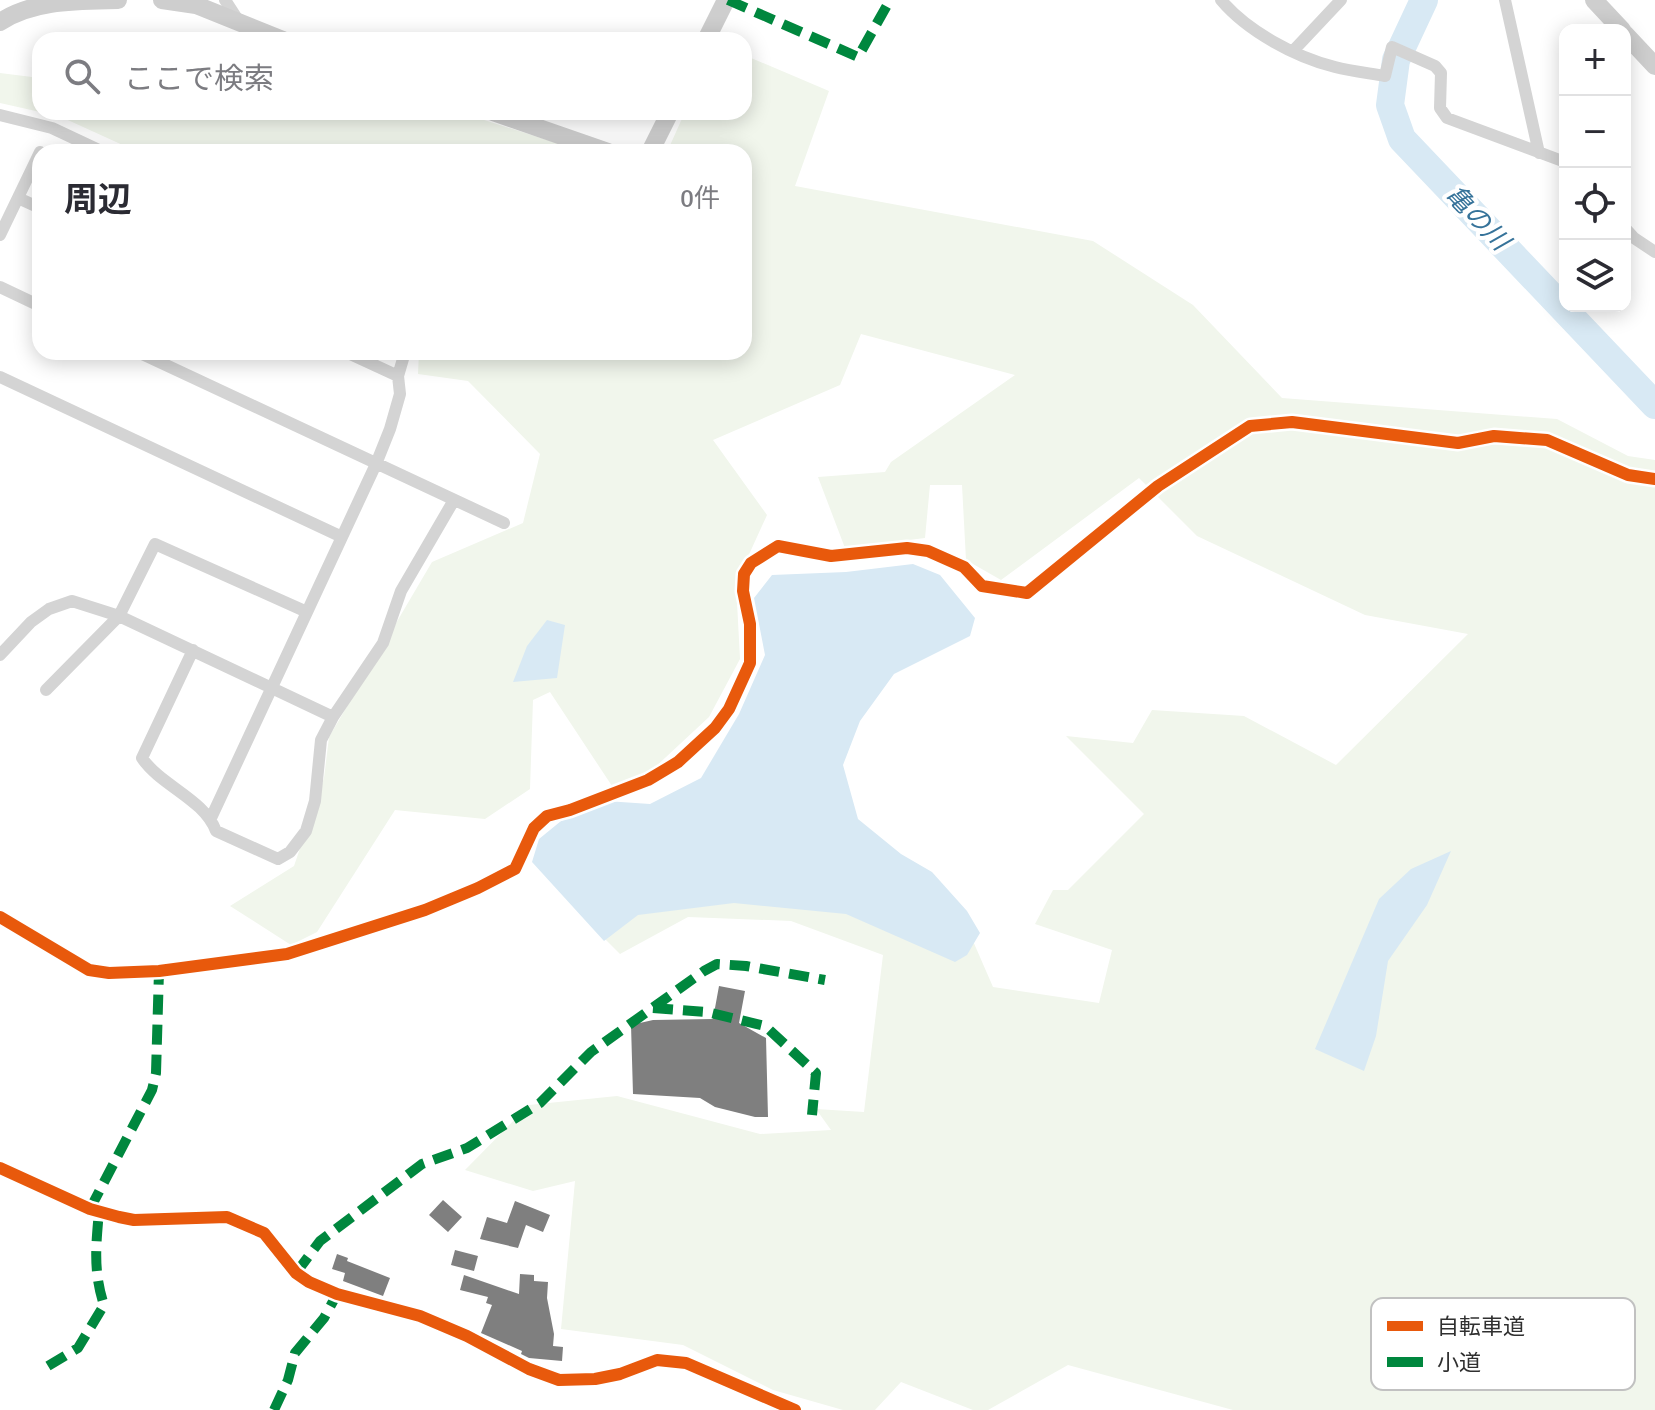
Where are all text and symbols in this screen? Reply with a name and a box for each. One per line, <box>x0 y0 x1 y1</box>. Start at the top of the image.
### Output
map controls <box>1559 24 1631 312</box>
button: + <box>1559 24 1631 96</box>
search box <box>32 32 752 120</box>
icon: search <box>60 54 104 98</box>
text: ここで検索 <box>124 61 274 98</box>
button: − <box>1559 96 1631 168</box>
button: locate <box>1559 168 1631 240</box>
text: 周辺 <box>64 179 132 221</box>
water label: 亀の川 <box>1438 179 1518 259</box>
text: 0件 <box>680 183 720 215</box>
button: layers <box>1559 240 1631 312</box>
legend <box>1371 1298 1635 1390</box>
text: 自転車道 <box>1437 1313 1525 1340</box>
text: 小道 <box>1437 1349 1481 1376</box>

